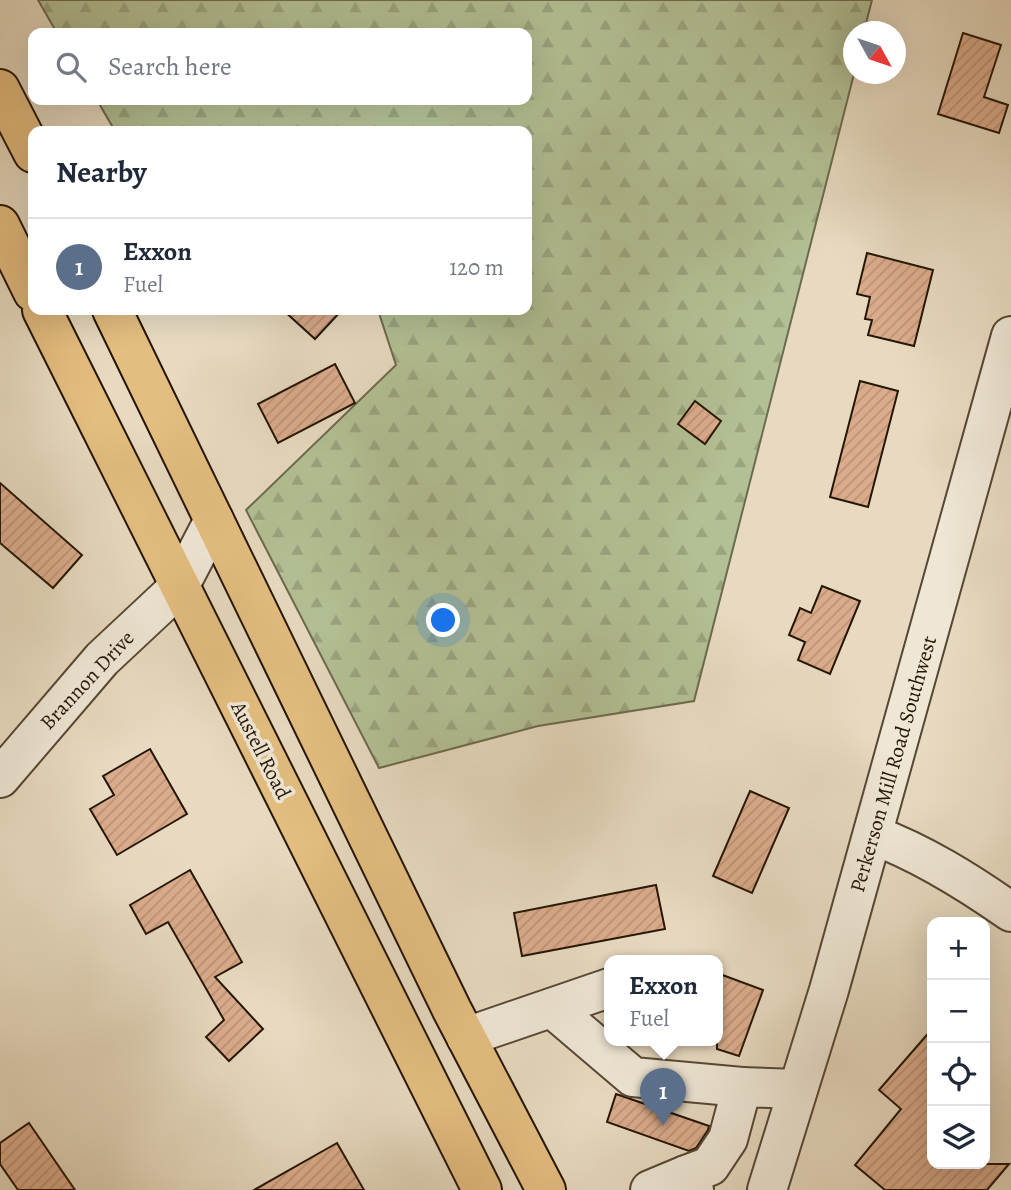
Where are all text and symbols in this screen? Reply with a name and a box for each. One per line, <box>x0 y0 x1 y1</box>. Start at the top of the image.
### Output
north arrow <box>843 21 906 84</box>
search box <box>28 28 532 105</box>
icon: search <box>52 48 90 86</box>
text: Search here <box>108 49 232 84</box>
text: Nearby <box>56 152 147 192</box>
text: Exxon <box>123 234 192 269</box>
text: 1 <box>75 252 83 283</box>
text: 120 m <box>449 252 504 283</box>
text: Fuel <box>123 269 163 300</box>
your location <box>426 603 460 637</box>
street label: Brannon Drive <box>34 624 140 736</box>
street label: Perkerson Mill Road Southwest <box>843 633 943 895</box>
street label: Austell Road <box>224 695 298 804</box>
map controls <box>927 917 990 1169</box>
button: + <box>927 917 990 980</box>
popup <box>604 955 723 1046</box>
text: Exxon <box>629 968 698 1003</box>
button: − <box>927 980 990 1043</box>
text: Fuel <box>629 1003 669 1034</box>
button: locate <box>927 1043 990 1106</box>
pin: 1 <box>640 1068 686 1126</box>
button: layers <box>927 1106 990 1169</box>

